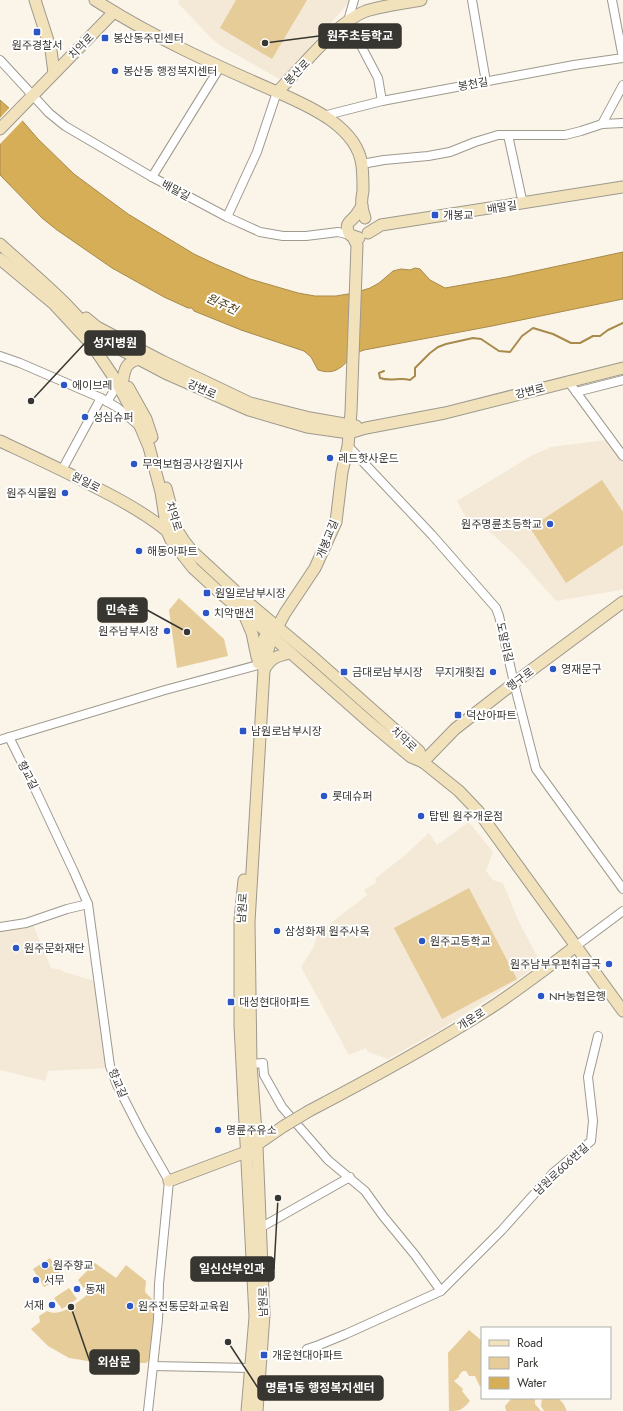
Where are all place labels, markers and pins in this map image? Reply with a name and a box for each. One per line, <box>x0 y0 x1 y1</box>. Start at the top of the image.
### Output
callout: 원주초등학교 <box>319 24 401 48</box>
marker: 원주경찰서 <box>32 27 42 37</box>
place label: 봉산동주민센터 <box>113 30 184 46</box>
marker: 봉산동주민센터 <box>100 33 110 43</box>
place label: 원주경찰서 <box>12 37 62 53</box>
place label: 봉산동 행정복지센터 <box>123 63 217 79</box>
marker: 봉산동 행정복지센터 <box>110 66 120 76</box>
place label: 개봉교 <box>443 207 473 223</box>
marker: 개봉교 <box>430 210 440 220</box>
callout: 성지병원 <box>85 331 145 355</box>
place label: 에이브레 <box>72 377 112 393</box>
marker: 에이브레 <box>59 380 69 390</box>
place label: 성심슈퍼 <box>93 409 133 425</box>
marker: 성심슈퍼 <box>80 412 90 422</box>
place label: 레드핫사운드 <box>338 450 399 466</box>
marker: 레드핫사운드 <box>325 453 335 463</box>
place label: 무역보험공사강원지사 <box>142 456 243 472</box>
marker: 무역보험공사강원지사 <box>129 459 139 469</box>
place label: 원주식물원 <box>6 485 57 501</box>
marker: 원주식물원 <box>60 488 70 498</box>
place label: 원주명륜초등학교 <box>461 516 542 532</box>
marker: 원주명륜초등학교 <box>545 519 555 529</box>
place label: 해동아파트 <box>147 543 198 559</box>
marker: 해동아파트 <box>134 546 144 556</box>
place label: 원일로남부시장 <box>215 585 286 601</box>
marker: 원일로남부시장 <box>202 588 212 598</box>
callout: 민속촌 <box>98 598 147 622</box>
place label: 치악맨션 <box>214 605 254 621</box>
marker: 치악맨션 <box>201 608 211 618</box>
place label: 원주남부시장 <box>98 623 159 639</box>
marker: 원주남부시장 <box>162 626 172 636</box>
place label: 영재문구 <box>561 661 601 677</box>
place label: 금대로남부시장 <box>352 664 423 680</box>
place label: 무지개횟집 <box>434 664 485 680</box>
marker: 영재문구 <box>548 664 558 674</box>
marker: 금대로남부시장 <box>339 667 349 677</box>
marker: 무지개횟집 <box>488 667 498 677</box>
place label: 덕산아파트 <box>466 707 517 723</box>
marker: 덕산아파트 <box>453 710 463 720</box>
place label: 남원로남부시장 <box>251 723 322 739</box>
marker: 남원로남부시장 <box>238 726 248 736</box>
place label: 롯데슈퍼 <box>332 788 372 804</box>
marker: 롯데슈퍼 <box>319 791 329 801</box>
place label: 탑텐 원주개운점 <box>429 808 503 824</box>
marker: 탑텐 원주개운점 <box>416 811 426 821</box>
place label: 삼성화재 원주사옥 <box>285 923 369 939</box>
marker: 삼성화재 원주사옥 <box>272 926 282 936</box>
place label: 원주고등학교 <box>430 933 491 949</box>
marker: 원주고등학교 <box>417 936 427 946</box>
place label: 원주문화재단 <box>24 940 85 956</box>
marker: 원주문화재단 <box>11 943 21 953</box>
place label: 원주남부우편취급국 <box>510 956 601 972</box>
marker: 원주남부우편취급국 <box>604 959 614 969</box>
place label: NH농협은행 <box>549 988 606 1004</box>
marker: NH농협은행 <box>536 991 546 1001</box>
place label: 대성현대아파트 <box>239 994 310 1010</box>
marker: 대성현대아파트 <box>226 997 236 1007</box>
place label: 명륜주유소 <box>226 1122 277 1138</box>
marker: 명륜주유소 <box>213 1125 223 1135</box>
place label: 원주향교 <box>53 1257 93 1273</box>
callout: 일신산부인과 <box>191 1257 274 1281</box>
marker: 원주향교 <box>40 1260 50 1270</box>
place label: 서무 <box>44 1272 64 1288</box>
marker: 서무 <box>31 1275 41 1285</box>
place label: 동재 <box>85 1281 105 1297</box>
marker: 동재 <box>72 1284 82 1294</box>
place label: 서재 <box>24 1297 44 1313</box>
place label: 원주전통문화교육원 <box>138 1298 229 1314</box>
marker: 서재 <box>47 1300 57 1310</box>
marker: 원주전통문화교육원 <box>125 1301 135 1311</box>
place label: 개운현대아파트 <box>272 1347 343 1363</box>
callout: 외삼문 <box>90 1350 139 1374</box>
marker: 개운현대아파트 <box>259 1350 269 1360</box>
callout: 명륜1동 행정복지센터 <box>258 1376 383 1400</box>

